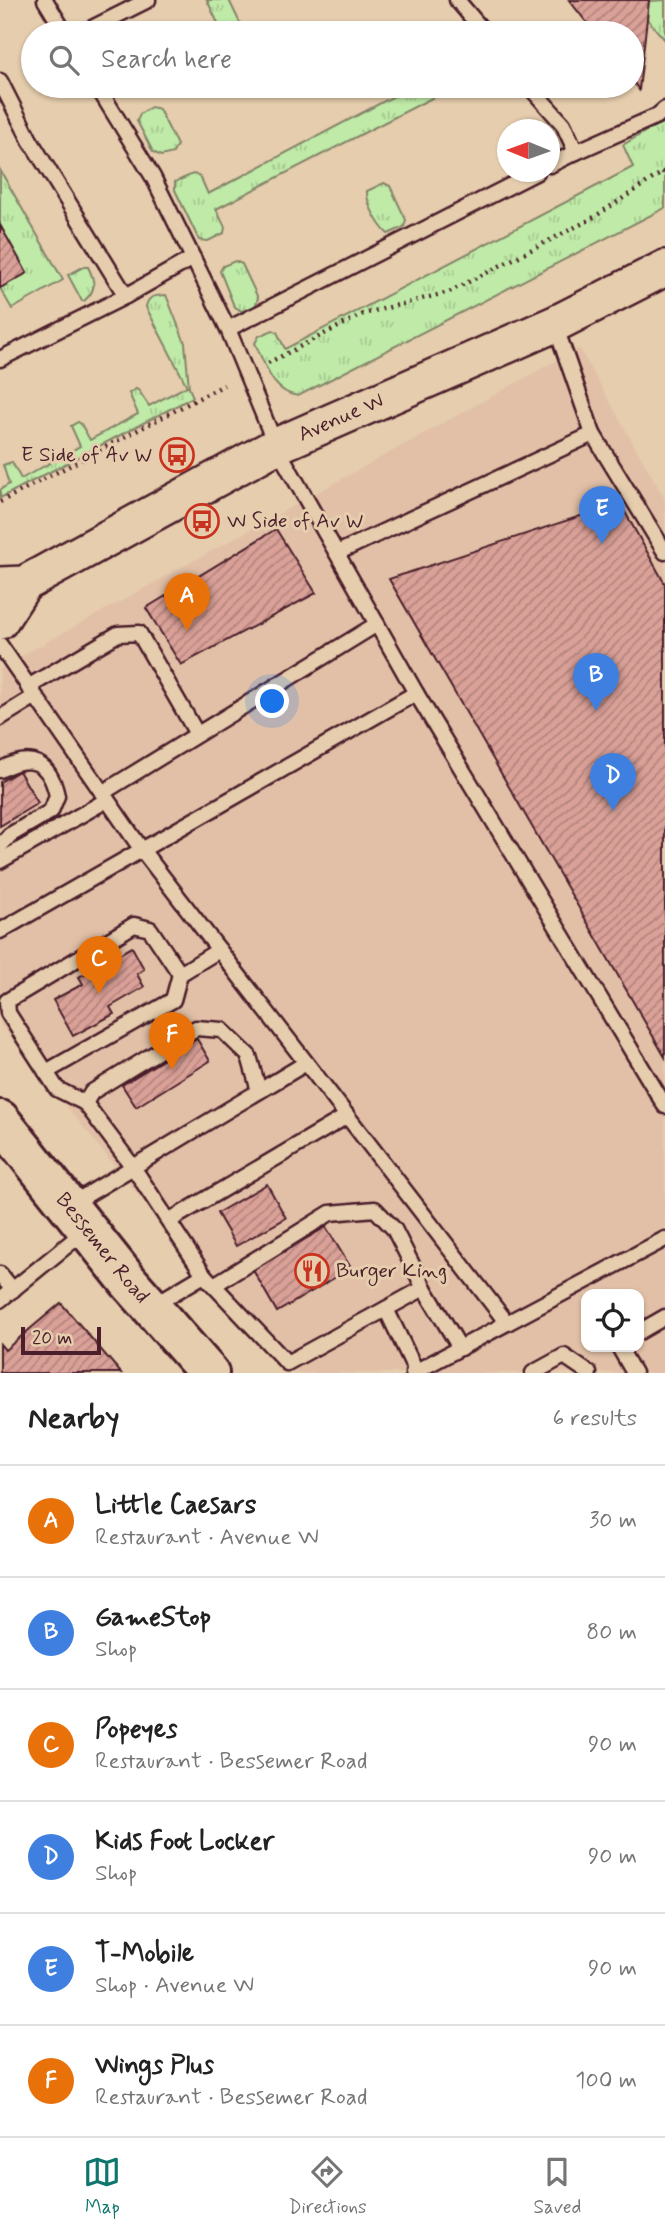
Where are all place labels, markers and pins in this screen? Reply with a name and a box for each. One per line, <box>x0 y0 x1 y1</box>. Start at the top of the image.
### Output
bus stop icon: E Side of Av W <box>158 436 196 474</box>
place label: E Side of Av W <box>21 441 152 469</box>
pin: E <box>579 486 625 544</box>
bus stop icon: W Side of Av W <box>183 502 221 540</box>
place label: W Side of Av W <box>227 507 363 535</box>
pin: A <box>164 573 210 631</box>
pin: B <box>573 653 619 711</box>
pin: D <box>590 753 636 811</box>
pin: C <box>76 936 122 994</box>
pin: F <box>149 1012 195 1070</box>
restaurant icon: Burger King <box>293 1252 331 1290</box>
place label: Burger King <box>336 1257 447 1286</box>

